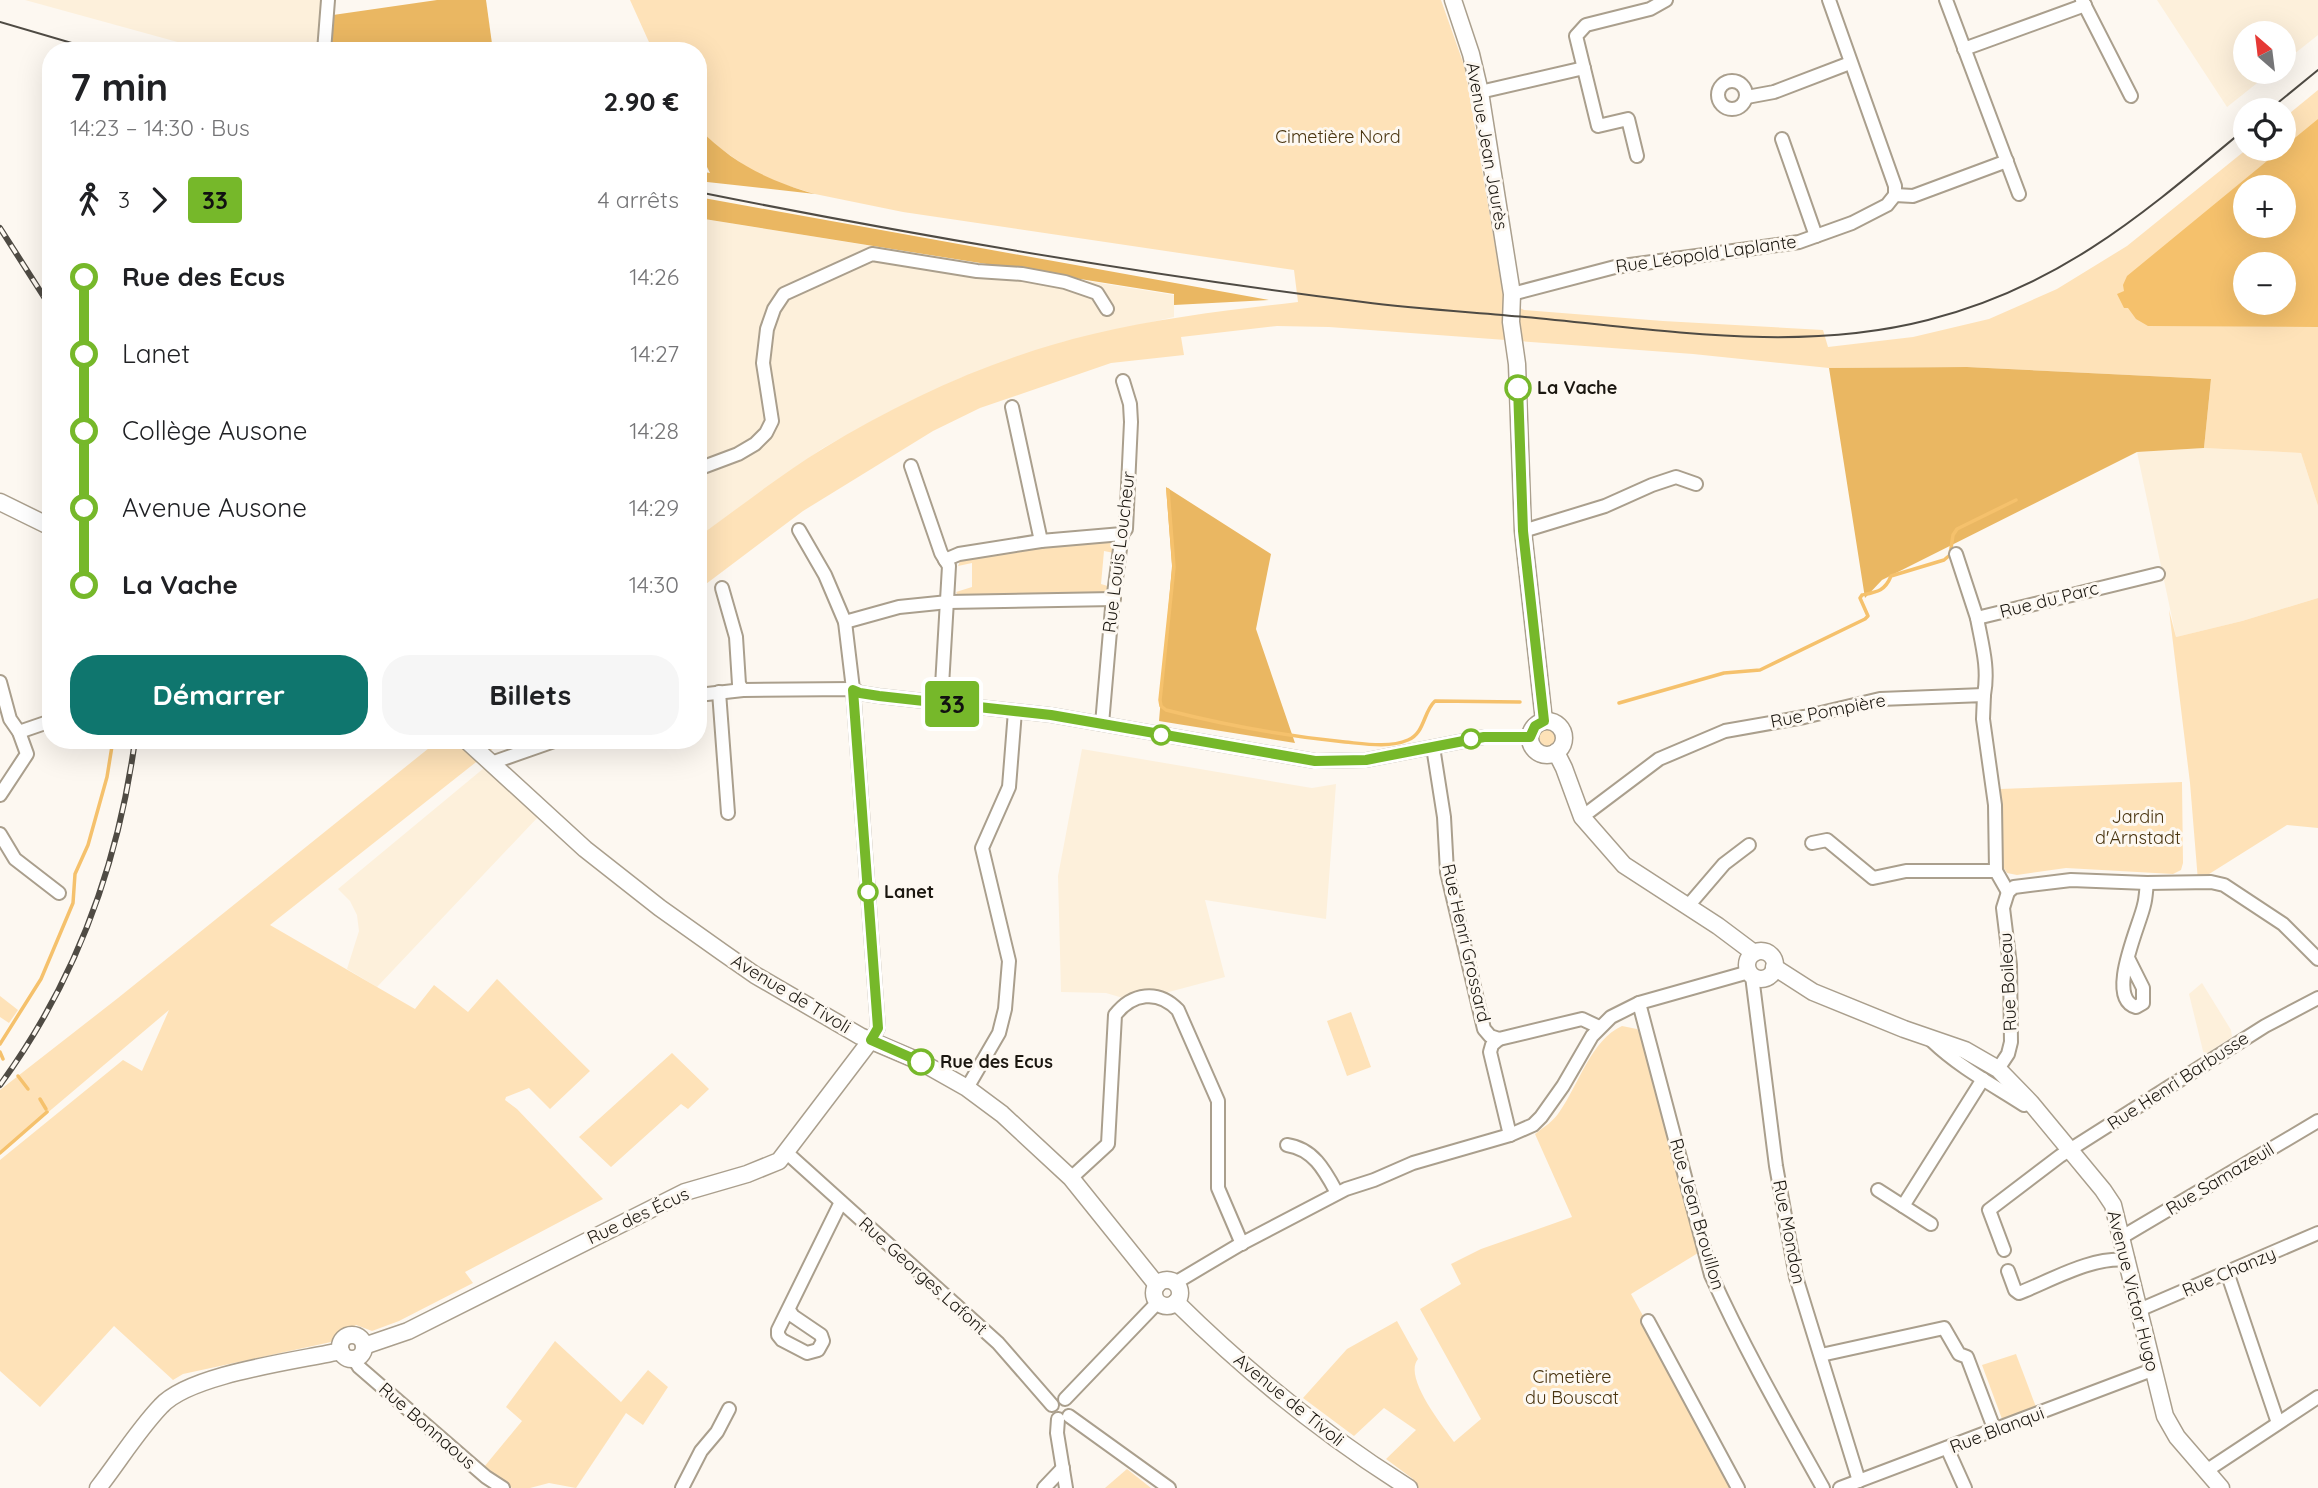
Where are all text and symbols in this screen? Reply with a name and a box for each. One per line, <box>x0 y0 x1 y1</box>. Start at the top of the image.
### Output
north arrow <box>2233 21 2296 84</box>
map controls <box>2233 21 2296 315</box>
street label: Avenue Jean Jaurès <box>1461 60 1514 231</box>
text: 7 min <box>70 63 168 111</box>
text: 2.90 € <box>603 85 679 118</box>
button: locate <box>2233 98 2296 161</box>
text: 14:23 – 14:30 · Bus <box>70 113 250 142</box>
park label: Cimetière Nord <box>1275 125 1401 148</box>
button: + <box>2233 175 2296 238</box>
icon: walk <box>70 181 108 219</box>
icon: forward <box>140 181 178 219</box>
text: 3 <box>118 185 130 214</box>
text: 33 <box>202 185 228 215</box>
text: 4 arrêts <box>597 185 679 214</box>
street label: Rue Léopold Laplante <box>1614 229 1798 278</box>
button: − <box>2233 252 2296 315</box>
text: Rue des Ecus <box>122 260 285 293</box>
text: 14:26 <box>629 262 679 291</box>
text: Lanet <box>122 337 190 370</box>
text: 14:27 <box>630 339 679 368</box>
marker: La Vache <box>1505 375 1531 401</box>
place label: La Vache <box>1537 376 1617 399</box>
text: Collège Ausone <box>122 414 307 447</box>
text: 14:28 <box>629 416 679 445</box>
street label: Rue Louis Loucheur <box>1097 470 1140 634</box>
text: Avenue Ausone <box>122 491 307 524</box>
text: 14:29 <box>629 493 679 522</box>
text: La Vache <box>122 568 238 601</box>
text: 14:30 <box>629 570 679 599</box>
street label: Rue du Parc <box>1997 576 2101 623</box>
button: Démarrer <box>70 655 368 735</box>
button: Billets <box>382 655 679 735</box>
line badge: 33 <box>920 681 984 727</box>
street label: Rue Pompière <box>1768 688 1887 733</box>
text: 33 <box>939 689 965 719</box>
unlabelled marker <box>1151 725 1171 745</box>
unlabelled marker <box>1461 729 1481 749</box>
park label: Jardin d'Arnstadt <box>2095 805 2181 849</box>
street label: Rue Henri Grossard <box>1437 862 1496 1024</box>
place label: Lanet <box>884 880 934 903</box>
marker: Lanet <box>858 882 878 902</box>
street label: Rue Boileau <box>1993 932 2022 1032</box>
street label: Avenue de Tivoli <box>727 949 855 1038</box>
street label: Rue Henri Barbusse <box>2103 1026 2253 1135</box>
marker: Rue des Ecus <box>908 1049 934 1075</box>
place label: Rue des Ecus <box>940 1050 1053 1073</box>
street label: Rue Jean Brouillon <box>1665 1135 1730 1292</box>
street label: Rue Samazeuil <box>2161 1137 2278 1220</box>
street label: Rue Mondon <box>1768 1178 1811 1286</box>
street label: Rue des Écus <box>583 1182 692 1249</box>
street label: Avenue Victor Hugo <box>2102 1208 2165 1374</box>
street label: Rue Georges Lafont <box>854 1212 993 1340</box>
street label: Rue Chanzy <box>2179 1242 2279 1302</box>
street label: Avenue de Tivoli <box>1229 1348 1349 1451</box>
park label: Cimetière du Bouscat <box>1525 1365 1619 1409</box>
street label: Rue Bonnaous <box>374 1377 481 1474</box>
street label: Rue Blanqui <box>1946 1401 2047 1458</box>

